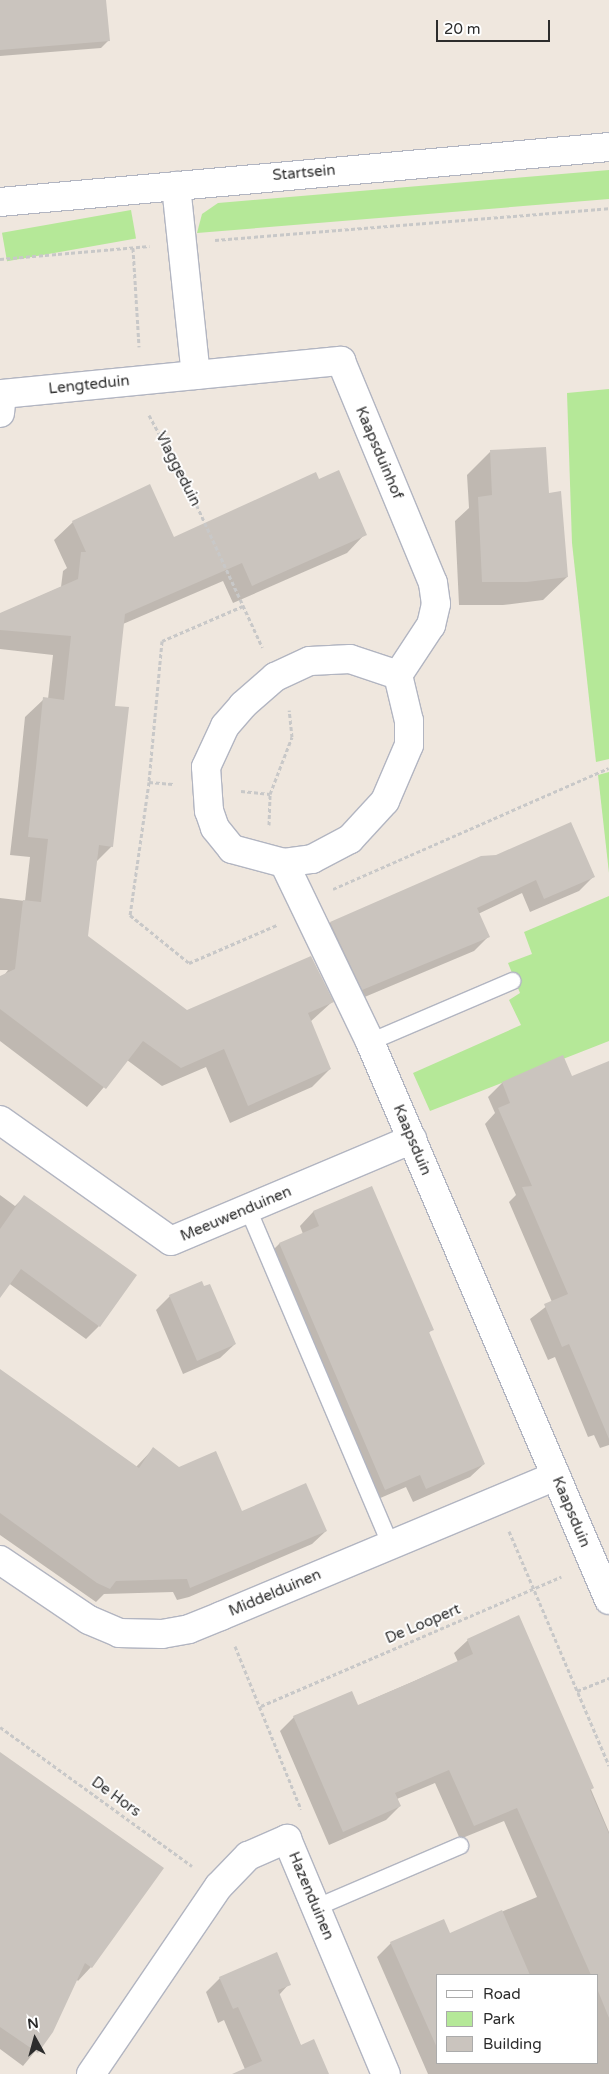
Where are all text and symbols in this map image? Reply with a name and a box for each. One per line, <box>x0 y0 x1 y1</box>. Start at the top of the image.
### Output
scale bar <box>439 10 553 42</box>
text: 20 m <box>444 20 481 38</box>
street label: Startsein <box>272 161 336 185</box>
street label: Lengteduin <box>48 372 130 398</box>
street label: Kaapsduinhof <box>351 404 407 502</box>
street label: Vlaggeduin <box>152 429 204 509</box>
street label: Kaapsduin <box>389 1102 435 1178</box>
street label: Meeuwenduinen <box>178 1182 294 1246</box>
street label: Kaapsduin <box>548 1474 594 1550</box>
street label: Middelduinen <box>226 1566 324 1620</box>
street label: De Loopert <box>383 1600 463 1648</box>
street label: De Hors <box>88 1773 144 1821</box>
street label: Hazenduinen <box>284 1849 338 1943</box>
legend <box>436 1974 599 2064</box>
text: Road <box>483 1985 521 2003</box>
text: Park <box>483 2010 515 2028</box>
north arrow <box>10 2014 60 2064</box>
text: N <box>26 2014 40 2033</box>
text: Building <box>483 2035 542 2053</box>

